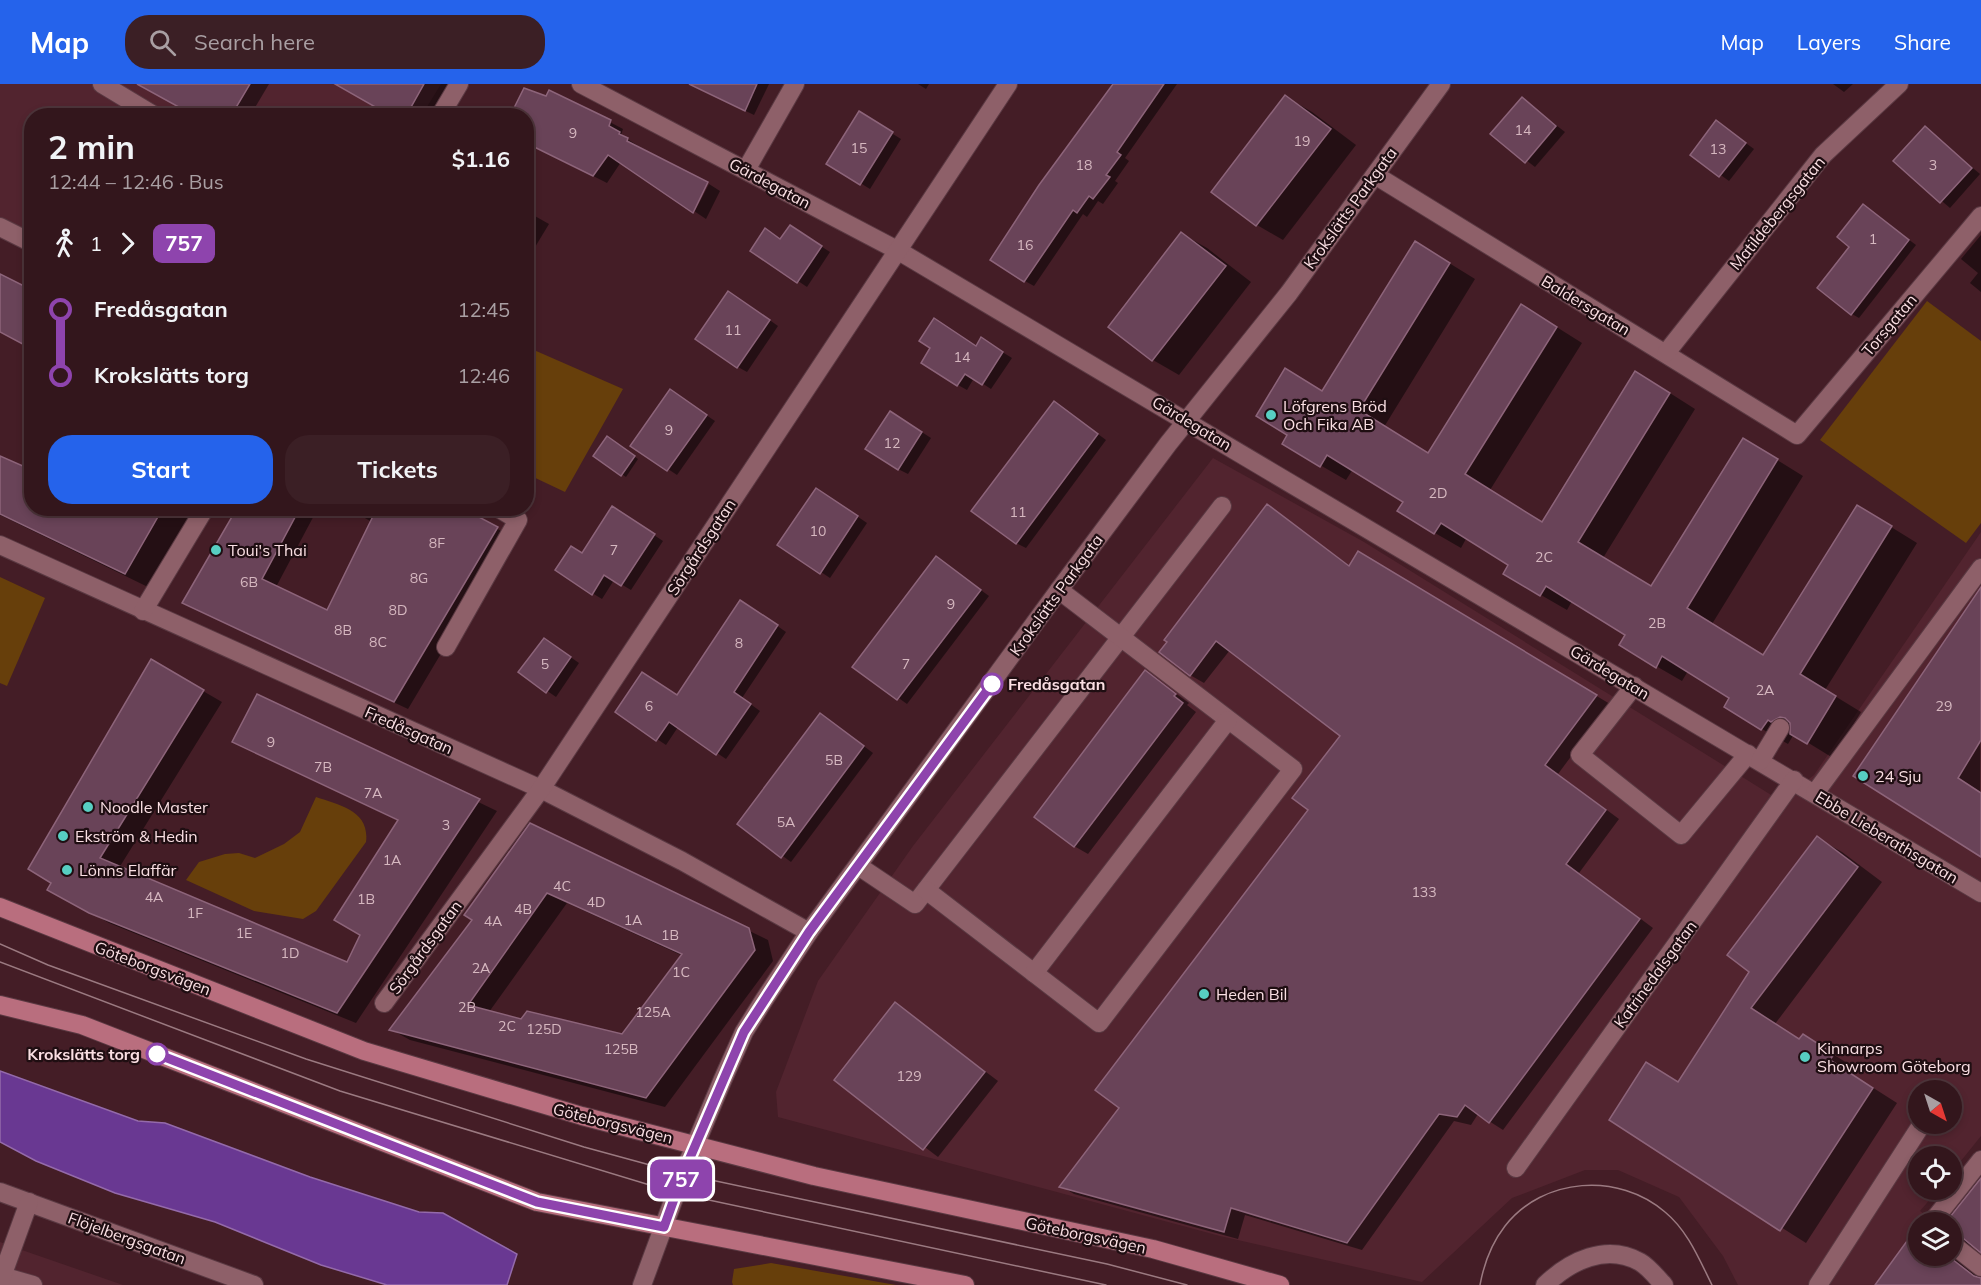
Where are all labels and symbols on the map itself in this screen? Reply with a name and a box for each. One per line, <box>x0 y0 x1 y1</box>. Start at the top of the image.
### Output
house number: 14 <box>1515 121 1532 139</box>
house number: 9 <box>569 124 577 142</box>
house number: 19 <box>1294 132 1310 150</box>
house number: 15 <box>851 139 867 157</box>
house number: 13 <box>1710 140 1726 158</box>
street label: Krokslätts Parkgata <box>1299 143 1401 273</box>
street label: Matildebergsgatan <box>1725 152 1829 274</box>
street label: Gärdegatan <box>726 153 814 213</box>
house number: 18 <box>1076 156 1092 174</box>
house number: 3 <box>1929 156 1937 174</box>
house number: 1 <box>1869 230 1877 248</box>
house number: 16 <box>1017 236 1033 254</box>
street label: Baldersgatan <box>1538 271 1634 339</box>
street label: Torsgatan <box>1857 290 1921 360</box>
house number: 11 <box>725 321 741 339</box>
house number: 14 <box>954 348 971 366</box>
street label: Gärdegatan <box>1149 391 1235 455</box>
place label: Löfgrens Bröd Och Fika AB <box>1283 396 1387 434</box>
marker: Löfgrens Bröd Och Fika AB <box>1264 408 1278 422</box>
house number: 9 <box>665 421 673 439</box>
house number: 12 <box>884 434 900 452</box>
house number: 2D <box>1429 484 1447 502</box>
street label: Sörgårdsgatan <box>662 495 740 599</box>
house number: 11 <box>1010 503 1026 521</box>
house number: 10 <box>810 522 826 540</box>
street label: Krokslätts Parkgata <box>1005 530 1107 660</box>
house number: 8F <box>429 534 445 552</box>
place label: Toui's Thai <box>228 540 307 560</box>
house number: 7 <box>610 541 618 559</box>
marker: Toui's Thai <box>209 543 223 557</box>
house number: 2C <box>1535 548 1553 566</box>
house number: 8G <box>410 569 428 587</box>
house number: 6B <box>240 573 258 591</box>
house number: 9 <box>947 595 955 613</box>
house number: 8D <box>389 601 407 619</box>
house number: 2B <box>1648 614 1666 632</box>
house number: 8B <box>334 621 352 639</box>
house number: 8C <box>369 633 387 651</box>
house number: 8 <box>735 634 743 652</box>
street label: Gärdegatan <box>1567 640 1653 704</box>
house number: 5 <box>541 655 549 673</box>
house number: 7 <box>902 655 910 673</box>
marker: Fredåsgatan <box>981 673 1003 695</box>
place label: Fredåsgatan <box>1008 674 1105 694</box>
house number: 2A <box>1756 681 1775 699</box>
house number: 6 <box>645 697 653 715</box>
house number: 29 <box>1936 697 1952 715</box>
street label: Fredåsgatan <box>362 702 456 758</box>
house number: 9 <box>267 733 275 751</box>
house number: 5B <box>825 751 843 769</box>
house number: 7B <box>314 758 332 776</box>
place label: 24 Sju <box>1875 766 1921 786</box>
marker: 24 Sju <box>1856 769 1870 783</box>
house number: 7A <box>364 784 383 802</box>
street label: Ebbe Lieberathsgatan <box>1812 786 1962 888</box>
place label: Noodle Master <box>100 797 208 817</box>
marker: Noodle Master <box>81 800 95 814</box>
house number: 5A <box>777 813 796 831</box>
house number: 3 <box>442 816 450 834</box>
place label: Ekström & Hedin <box>75 826 198 846</box>
marker: Ekström & Hedin <box>56 829 70 843</box>
house number: 1A <box>383 851 402 869</box>
place label: Lönns Elaffär <box>79 860 177 880</box>
marker: Lönns Elaffär <box>60 863 74 877</box>
house number: 4C <box>553 877 571 895</box>
house number: 133 <box>1411 883 1437 901</box>
house number: 4A <box>145 888 164 906</box>
house number: 1B <box>357 890 375 908</box>
house number: 4D <box>587 893 605 911</box>
street label: Sörgårdsgatan <box>384 896 466 998</box>
house number: 4B <box>514 900 532 918</box>
house number: 1F <box>187 904 203 922</box>
house number: 1A <box>624 911 643 929</box>
house number: 4A <box>484 912 503 930</box>
street label: Katrinedalsgatan <box>1609 916 1701 1032</box>
house number: 1E <box>236 924 252 942</box>
house number: 1B <box>661 926 679 944</box>
street label: Göteborgsvägen <box>92 937 214 999</box>
house number: 1D <box>281 944 299 962</box>
house number: 2A <box>472 959 491 977</box>
house number: 1C <box>672 963 690 981</box>
place label: Heden Bil <box>1216 984 1287 1004</box>
marker: Heden Bil <box>1197 987 1211 1001</box>
house number: 2B <box>458 998 476 1016</box>
house number: 125A <box>635 1003 671 1021</box>
house number: 2C <box>498 1017 516 1035</box>
house number: 125D <box>526 1020 562 1038</box>
place label: Kinnarps Showroom Göteborg <box>1817 1038 1971 1076</box>
house number: 125B <box>604 1040 638 1058</box>
marker: Krokslätts torg <box>146 1043 168 1065</box>
place label: Krokslätts torg <box>27 1044 140 1064</box>
marker: Kinnarps Showroom Göteborg <box>1798 1050 1812 1064</box>
house number: 129 <box>896 1067 922 1085</box>
north arrow <box>1908 1080 1962 1134</box>
street label: Göteborgsvägen <box>551 1098 675 1148</box>
line badge: 757 <box>646 1160 716 1198</box>
street label: Flöjelbergsgatan <box>65 1207 189 1269</box>
street label: Göteborgsvägen <box>1024 1212 1148 1258</box>

